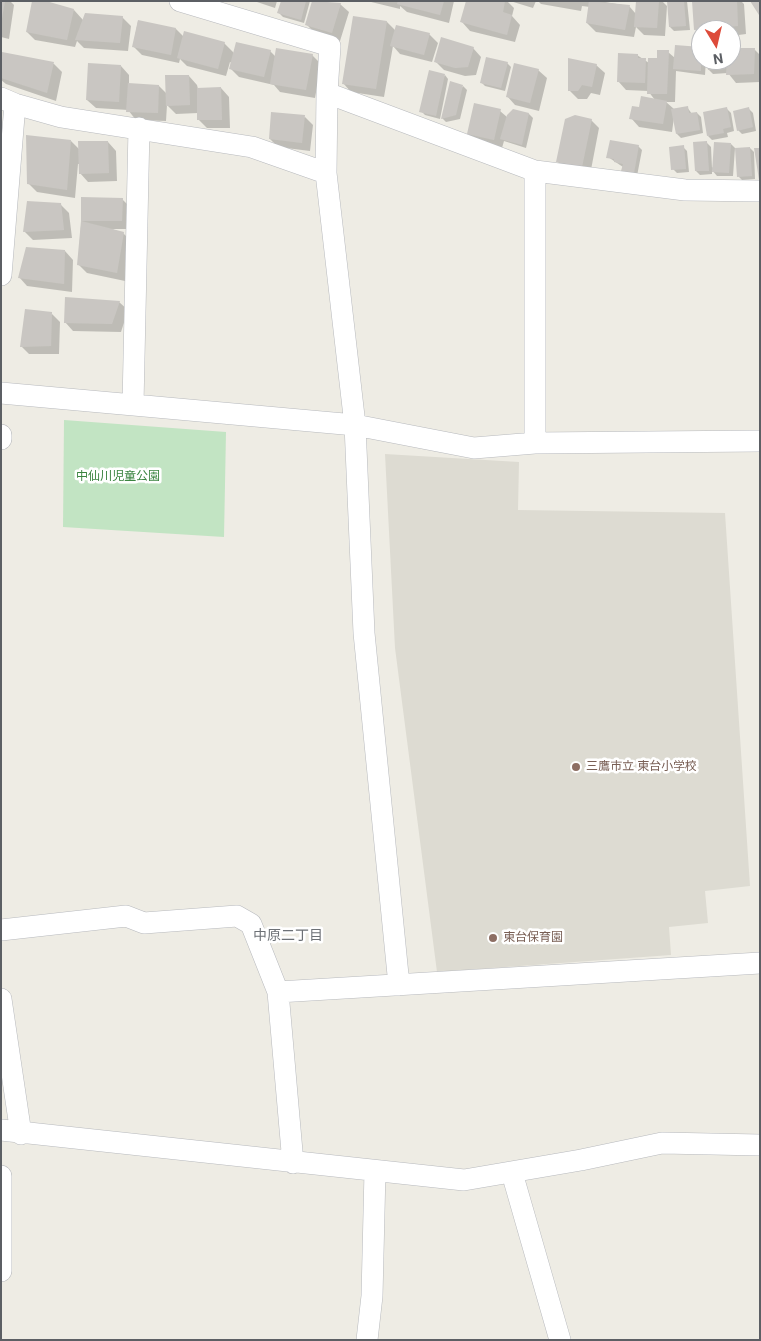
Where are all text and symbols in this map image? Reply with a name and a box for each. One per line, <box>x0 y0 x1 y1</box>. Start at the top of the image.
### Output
north arrow <box>691 20 741 70</box>
text: N <box>712 50 724 68</box>
park label: 中仙川児童公園 <box>76 470 160 484</box>
place label: 三鷹市立 東台小学校 <box>586 760 697 774</box>
marker: 三鷹市立 東台小学校 <box>570 761 582 773</box>
district label: 中原二丁目 <box>253 928 323 944</box>
place label: 東台保育園 <box>503 931 563 945</box>
marker: 東台保育園 <box>487 932 499 944</box>

